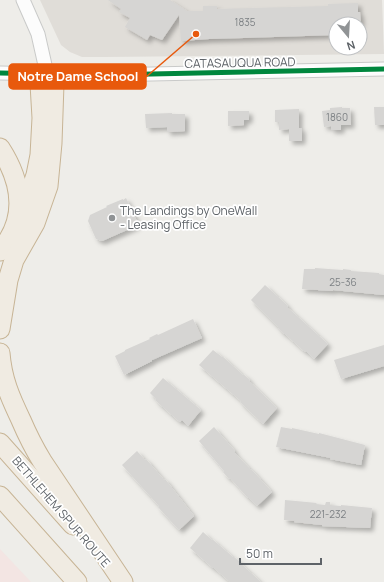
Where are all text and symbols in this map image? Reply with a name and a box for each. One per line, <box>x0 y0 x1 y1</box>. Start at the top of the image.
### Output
house number: 1835 <box>234 15 256 29</box>
north arrow <box>328 16 368 56</box>
text: N <box>345 38 357 54</box>
street label: CATASAUQUA ROAD <box>184 53 296 72</box>
callout: Notre Dame School <box>9 64 146 89</box>
text: Notre Dame School <box>18 67 138 85</box>
house number: 1860 <box>326 110 348 124</box>
place label: The Landings by OneWall - Leasing Office <box>120 202 257 233</box>
marker: The Landings by OneWall - Leasing Office <box>107 213 117 223</box>
house number: 25-36 <box>329 275 357 289</box>
street label: BETHLEHEM SPUR ROUTE <box>8 453 114 571</box>
house number: 221-232 <box>310 507 347 521</box>
scale bar <box>240 540 321 566</box>
text: 50 m <box>246 545 273 562</box>

